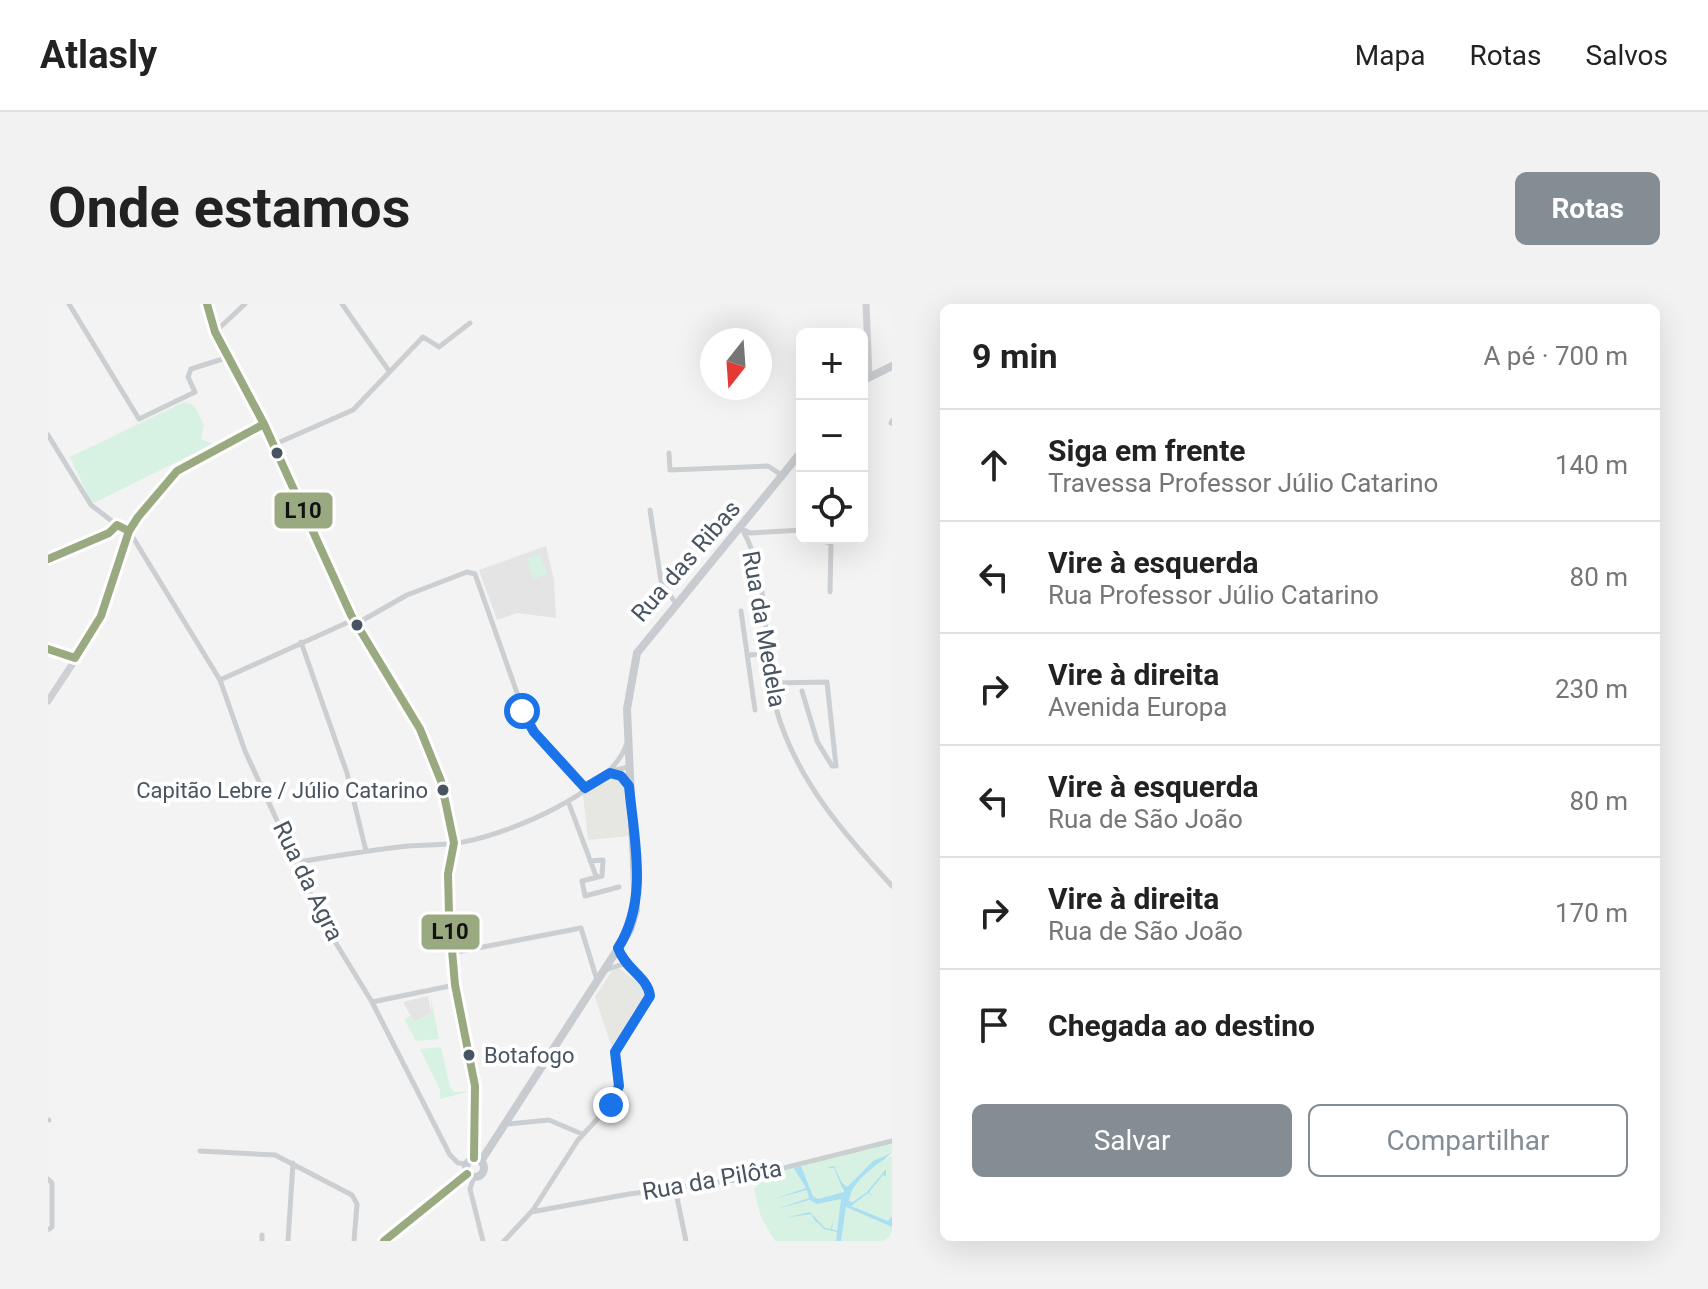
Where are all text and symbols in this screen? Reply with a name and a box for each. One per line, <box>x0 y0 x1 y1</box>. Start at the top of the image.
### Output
text: Atlasly <box>40 33 157 77</box>
text: Mapa <box>1355 39 1425 72</box>
text: Rotas <box>1469 39 1542 72</box>
text: Salvos <box>1586 39 1668 72</box>
button: Rotas <box>1515 172 1660 245</box>
text: Onde estamos <box>48 175 411 241</box>
north arrow <box>700 328 772 400</box>
map controls <box>796 328 868 544</box>
button: + <box>796 328 868 400</box>
text: 9 min <box>972 336 1057 376</box>
text: A pé · 700 m <box>1483 341 1628 371</box>
button: − <box>796 400 868 472</box>
text: Siga em frente <box>1048 433 1246 468</box>
icon: ahead <box>972 443 1016 487</box>
unlabelled marker <box>269 445 285 461</box>
text: 140 m <box>1555 450 1628 480</box>
text: Travessa Professor Júlio Catarino <box>1048 468 1438 498</box>
button: locate <box>796 472 868 544</box>
line badge: L10 <box>273 491 334 530</box>
street label: Rua das Ribas <box>626 495 746 627</box>
text: L10 <box>284 498 322 523</box>
text: Vire à esquerda <box>1048 545 1259 580</box>
street label: Rua da Medela <box>736 549 792 709</box>
icon: left <box>972 555 1016 599</box>
text: 80 m <box>1570 562 1628 592</box>
text: Rua Professor Júlio Catarino <box>1048 580 1379 610</box>
unlabelled marker <box>349 617 365 633</box>
text: Vire à direita <box>1048 657 1219 692</box>
icon: right <box>972 667 1016 711</box>
text: 230 m <box>1555 674 1628 704</box>
text: Avenida Europa <box>1048 692 1228 722</box>
route start <box>504 693 540 729</box>
text: Vire à esquerda <box>1048 769 1259 804</box>
place label: Capitão Lebre / Júlio Catarino <box>136 778 428 803</box>
icon: left <box>972 779 1016 823</box>
marker: Capitão Lebre / Júlio Catarino <box>435 782 451 798</box>
text: 80 m <box>1570 786 1628 816</box>
text: Rua de São João <box>1048 804 1243 834</box>
street label: Rua da Agra <box>267 817 349 945</box>
text: Vire à direita <box>1048 881 1219 916</box>
icon: right <box>972 891 1016 935</box>
text: 170 m <box>1555 898 1628 928</box>
line badge: L10 <box>420 913 481 951</box>
text: Rua de São João <box>1048 916 1243 946</box>
text: L10 <box>431 919 469 944</box>
icon: arrive <box>972 1003 1016 1047</box>
text: Chegada ao destino <box>1048 1008 1315 1043</box>
place label: Botafogo <box>484 1043 575 1068</box>
marker: Botafogo <box>461 1047 477 1063</box>
route end <box>593 1087 629 1123</box>
button: Salvar <box>972 1104 1292 1177</box>
button: Compartilhar <box>1308 1104 1628 1177</box>
street label: Rua da Pilôta <box>640 1154 784 1206</box>

